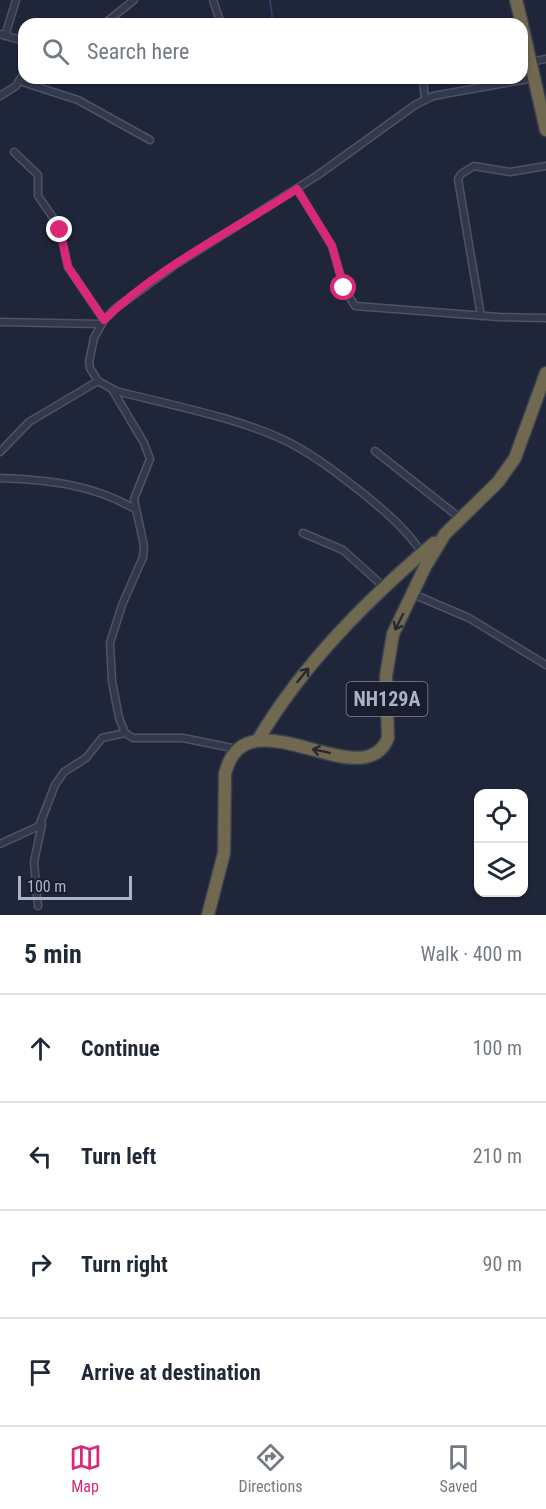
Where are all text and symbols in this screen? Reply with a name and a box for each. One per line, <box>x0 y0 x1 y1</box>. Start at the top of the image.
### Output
search box <box>18 18 528 84</box>
icon: search <box>39 35 72 68</box>
text: Search here <box>87 39 189 64</box>
route end <box>46 216 72 242</box>
route start <box>330 274 356 300</box>
one-way arrow <box>393 613 404 631</box>
one-way arrow <box>297 667 310 683</box>
road number: NH129A <box>346 682 428 716</box>
one-way arrow <box>312 745 331 756</box>
map controls <box>474 789 528 897</box>
button: locate <box>474 789 528 843</box>
button: layers <box>474 843 528 897</box>
scale bar <box>18 873 132 900</box>
text: 100 m <box>27 877 66 896</box>
text: 5 min <box>24 939 82 969</box>
text: Walk · 400 m <box>421 942 522 966</box>
icon: ahead <box>24 1032 57 1065</box>
text: Continue <box>81 1036 160 1061</box>
text: 100 m <box>473 1036 522 1060</box>
icon: left <box>24 1140 57 1173</box>
text: Turn left <box>81 1144 156 1169</box>
text: 210 m <box>473 1144 522 1168</box>
icon: right <box>24 1248 57 1281</box>
text: Turn right <box>81 1252 168 1277</box>
text: 90 m <box>483 1252 522 1276</box>
icon: arrive <box>24 1356 57 1389</box>
text: Arrive at destination <box>81 1360 261 1385</box>
tab: Map <box>69 1441 102 1496</box>
tab: Directions <box>239 1441 302 1496</box>
tab: Saved <box>439 1441 477 1496</box>

